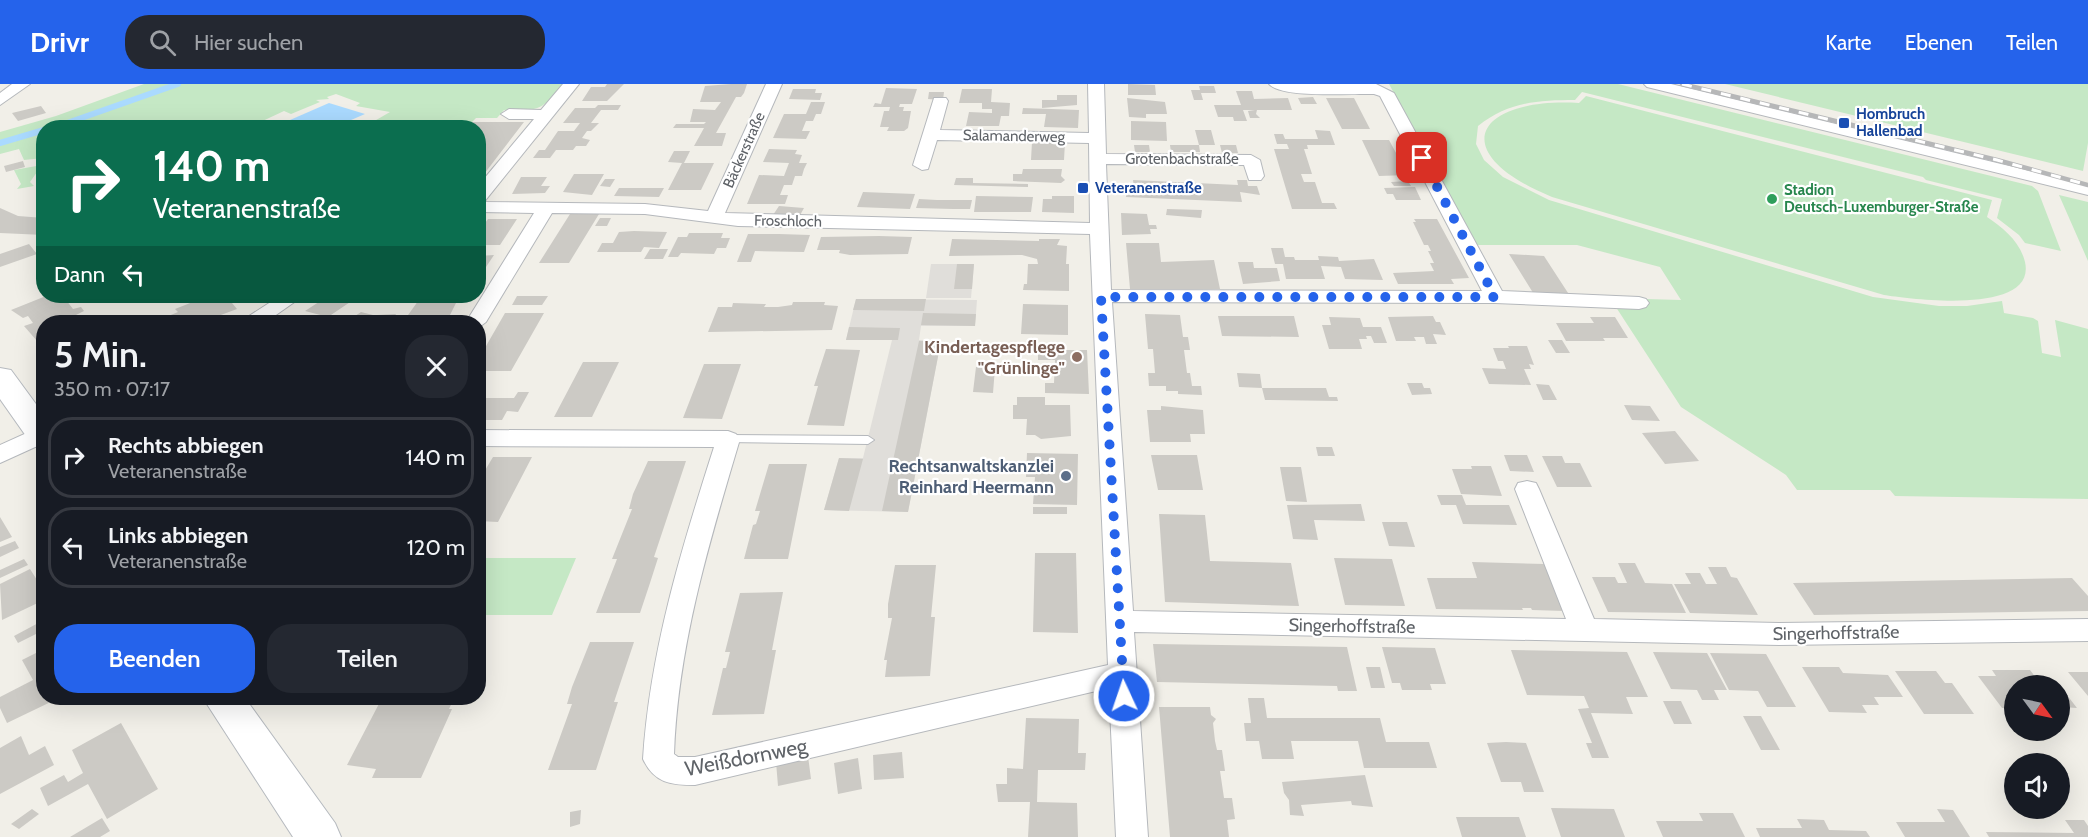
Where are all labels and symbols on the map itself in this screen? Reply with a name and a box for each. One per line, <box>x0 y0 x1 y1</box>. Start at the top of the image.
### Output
place label: Hombruch Hallenbad <box>1856 105 1925 140</box>
street label: Bäckerstraße <box>719 109 769 191</box>
marker: Hombruch Hallenbad <box>1837 116 1851 130</box>
street label: Salamanderweg <box>963 126 1066 146</box>
pin <box>1396 132 1447 183</box>
street label: Grotenbachstraße <box>1125 150 1239 168</box>
place label: Veteranenstraße <box>1095 179 1202 197</box>
marker: Veteranenstraße <box>1076 181 1090 195</box>
place label: Stadion Deutsch-Luxemburger-Straße <box>1784 181 1979 216</box>
marker: Stadion Deutsch-Luxemburger-Straße <box>1765 192 1779 206</box>
street label: Froschloch <box>754 211 822 231</box>
place label: Kindertagespflege "Grünlinge" <box>924 336 1065 379</box>
marker: Kindertagespflege "Grünlinge" <box>1070 350 1084 364</box>
place label: Rechtsanwaltskanzlei Reinhard Heermann <box>889 455 1054 498</box>
marker: Rechtsanwaltskanzlei Reinhard Heermann <box>1059 469 1073 483</box>
street label: Singerhoffstraße <box>1288 614 1416 638</box>
street label: Singerhoffstraße <box>1772 621 1900 645</box>
position arrow <box>1092 664 1156 728</box>
north arrow <box>2004 675 2070 741</box>
street label: Weißdornweg <box>683 733 810 781</box>

